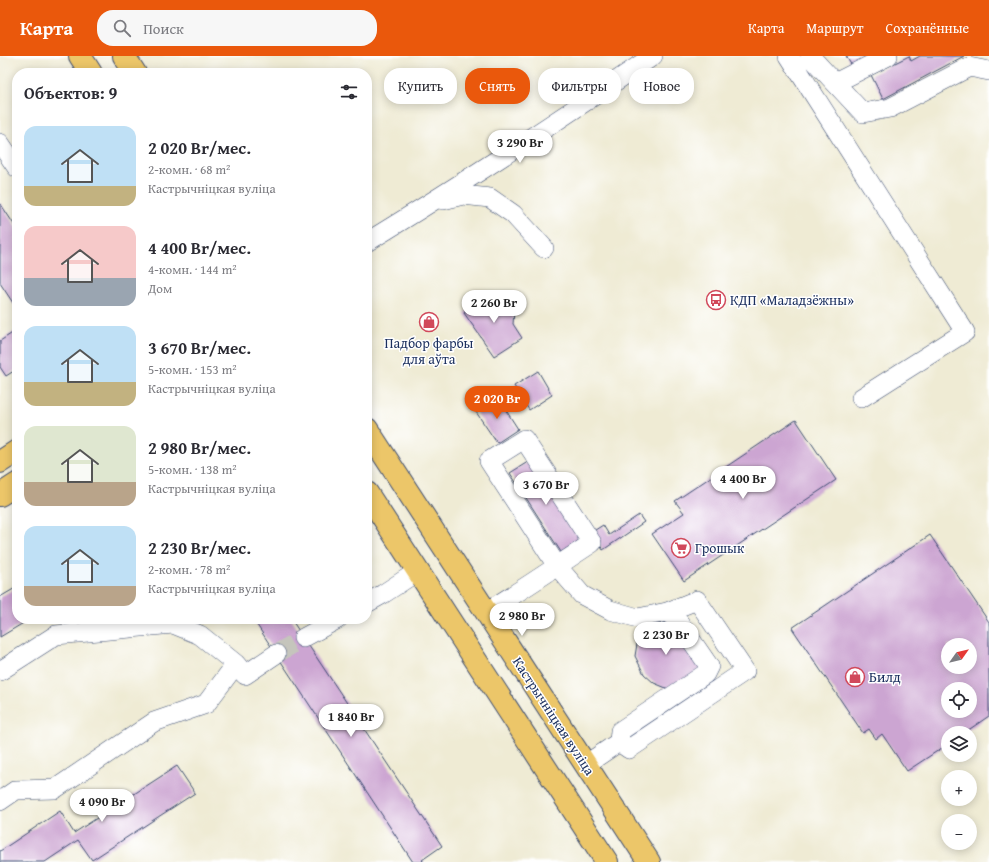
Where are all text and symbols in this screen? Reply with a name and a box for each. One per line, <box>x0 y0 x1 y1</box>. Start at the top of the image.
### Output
search box <box>97 10 377 46</box>
text: Карта <box>20 14 73 42</box>
icon: search <box>111 17 133 39</box>
text: Поиск <box>143 18 184 39</box>
text: Карта <box>748 18 784 38</box>
text: Маршрут <box>806 18 864 38</box>
text: Сохранённые <box>886 18 969 38</box>
chip: Купить <box>384 68 457 104</box>
chip: Снять <box>465 68 530 104</box>
chip: Фильтры <box>538 68 621 104</box>
chip: Новое <box>629 68 694 104</box>
text: Объектов: 9 <box>24 80 117 105</box>
icon: filters <box>338 81 360 103</box>
pin: 3 290 Br <box>479 130 561 164</box>
text: 3 290 Br <box>497 133 543 152</box>
text: 2 020 Br/мес. <box>148 135 251 160</box>
icon: home <box>56 142 104 190</box>
text: 2-комн. · 68 m² <box>148 160 230 179</box>
text: Кастрычніцкая вуліца <box>148 179 276 198</box>
text: 4 400 Br/мес. <box>148 235 251 260</box>
icon: home <box>56 242 104 290</box>
text: 4-комн. · 144 m² <box>148 260 237 279</box>
text: Дом <box>148 279 172 298</box>
bus stop icon: КДП «Маладзёжны» <box>705 289 727 311</box>
pin: 2 260 Br <box>453 290 535 324</box>
place label: КДП «Маладзёжны» <box>730 290 854 310</box>
text: 2 260 Br <box>471 293 517 312</box>
shop icon: Падбор фарбы для аўта <box>418 311 440 333</box>
place label: Падбор фарбы для аўта <box>385 333 474 369</box>
text: 3 670 Br/мес. <box>148 335 251 360</box>
icon: home <box>56 342 104 390</box>
text: 5-комн. · 153 m² <box>148 360 237 379</box>
text: Кастрычніцкая вуліца <box>148 379 276 398</box>
pin: 2 020 Br <box>456 386 538 420</box>
text: 2 020 Br <box>474 389 520 408</box>
text: 2 980 Br/мес. <box>148 435 251 460</box>
icon: home <box>56 442 104 490</box>
text: 5-комн. · 138 m² <box>148 460 237 479</box>
pin: 4 400 Br <box>702 466 784 500</box>
text: 4 400 Br <box>720 469 766 488</box>
pin: 3 670 Br <box>505 472 587 506</box>
text: 3 670 Br <box>523 475 569 494</box>
text: Кастрычніцкая вуліца <box>148 479 276 498</box>
text: 2 230 Br/мес. <box>148 535 251 560</box>
supermarket icon: Грошык <box>670 537 692 559</box>
place label: Грошык <box>695 538 745 558</box>
icon: home <box>56 542 104 590</box>
text: 2-комн. · 78 m² <box>148 560 230 579</box>
text: Кастрычніцкая вуліца <box>148 579 276 598</box>
pin: 2 980 Br <box>481 603 563 637</box>
text: 2 980 Br <box>499 606 545 625</box>
pin: 2 230 Br <box>625 622 707 656</box>
text: 2 230 Br <box>643 625 689 644</box>
north arrow <box>941 638 977 674</box>
map controls <box>941 638 977 850</box>
street label: Кастрычніцкая вуліца <box>508 653 600 779</box>
shop icon: Билд <box>844 666 866 688</box>
place label: Билд <box>869 667 901 687</box>
button: locate <box>941 682 977 718</box>
pin: 1 840 Br <box>310 704 392 738</box>
text: 1 840 Br <box>328 707 374 726</box>
button: layers <box>941 726 977 762</box>
button: + <box>941 770 977 806</box>
pin: 4 090 Br <box>61 789 143 823</box>
text: 4 090 Br <box>79 792 125 811</box>
button: − <box>941 814 977 850</box>

